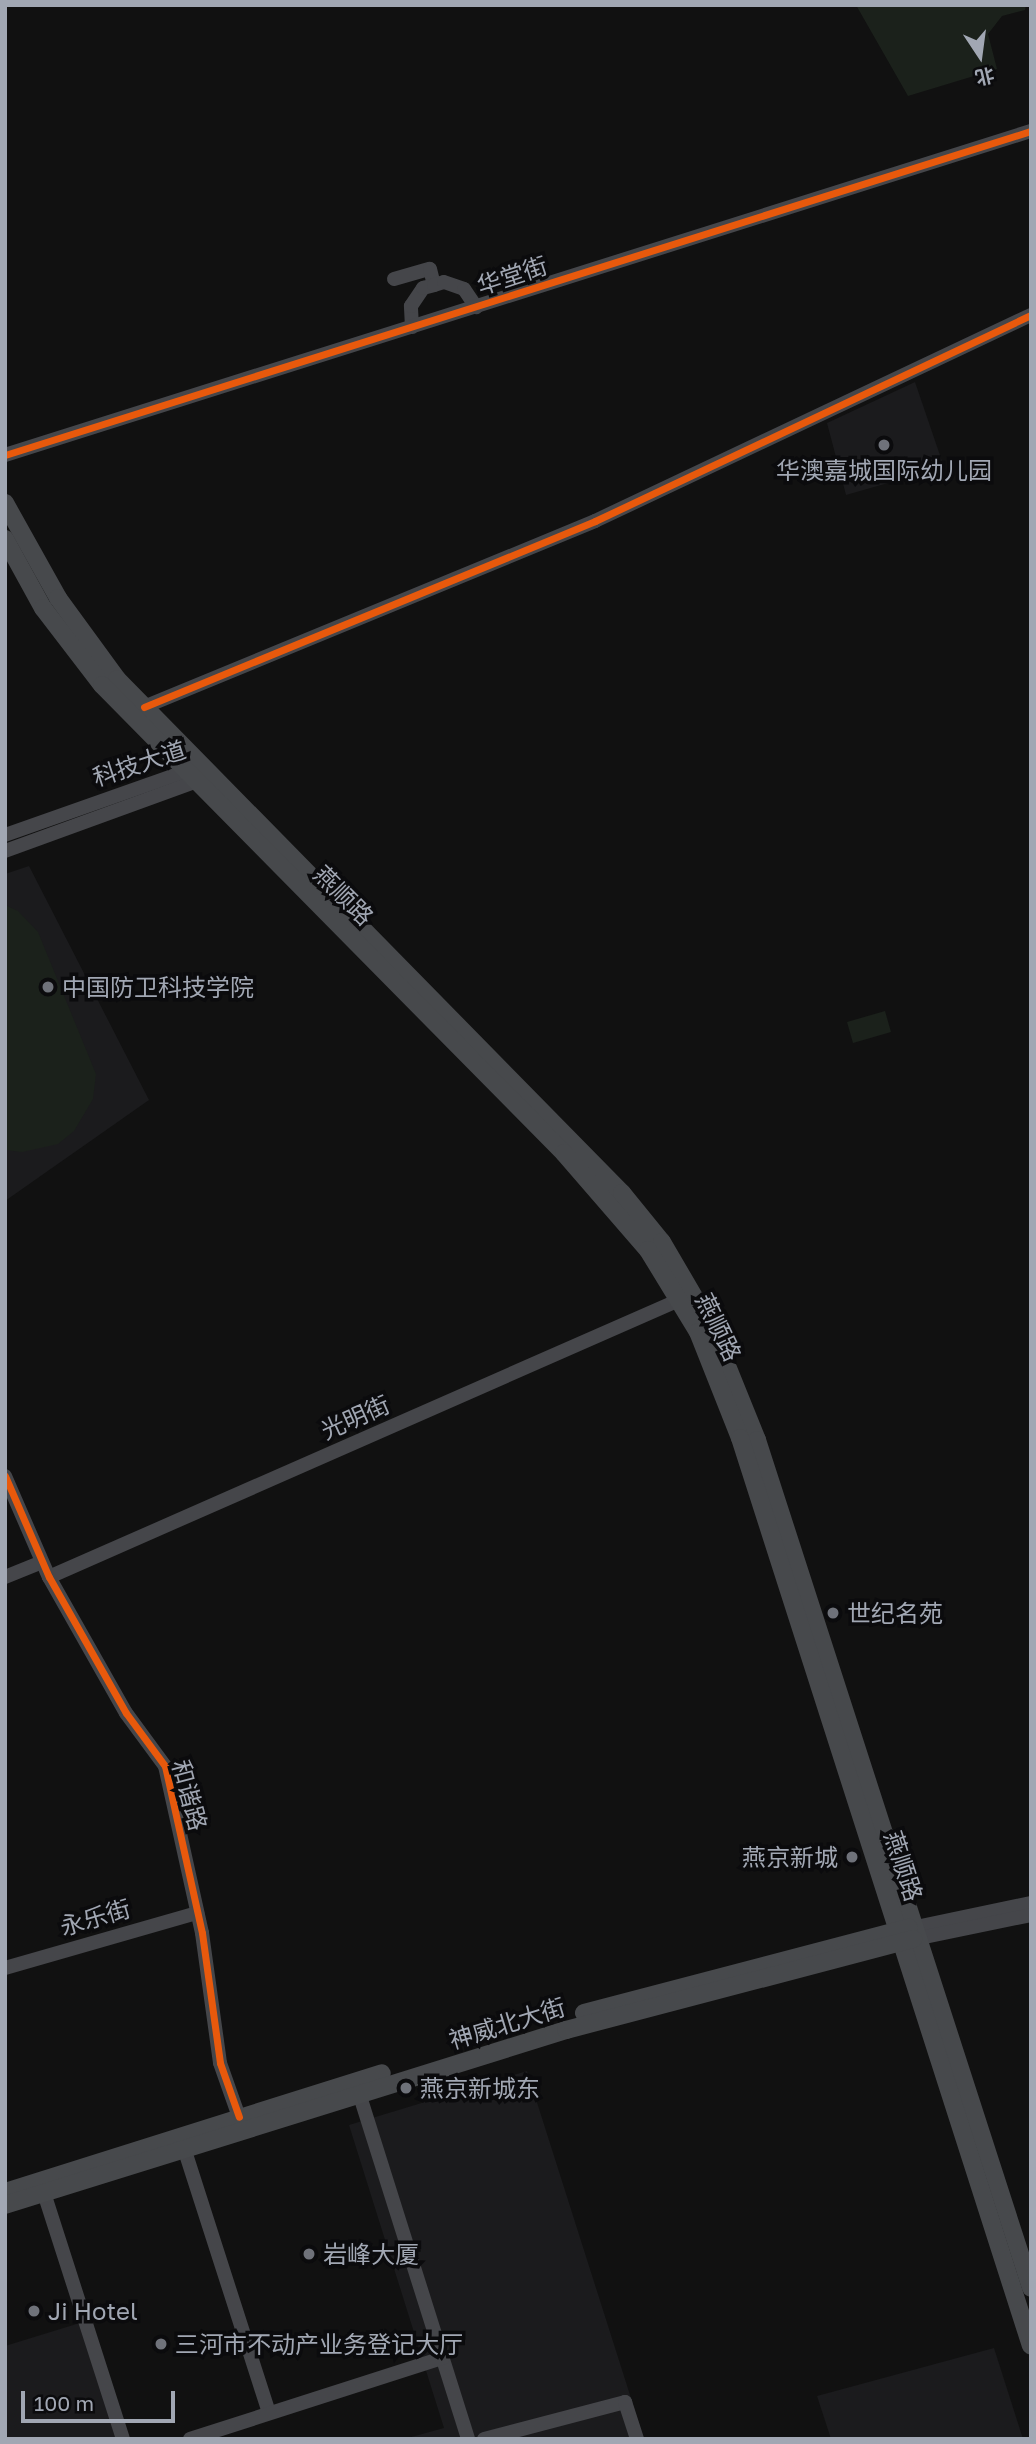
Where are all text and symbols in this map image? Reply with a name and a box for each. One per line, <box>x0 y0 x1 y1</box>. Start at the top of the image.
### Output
north arrow <box>945 21 1015 91</box>
text: 北 <box>973 64 997 90</box>
street label: 华堂街 <box>473 250 551 300</box>
marker: 华澳嘉城国际幼儿园 <box>876 437 892 453</box>
place label: 华澳嘉城国际幼儿园 <box>776 456 992 484</box>
street label: 科技大道 <box>89 734 189 792</box>
street label: 燕顺路 <box>308 859 380 931</box>
place label: 中国防卫科技学院 <box>62 973 254 1001</box>
marker: 中国防卫科技学院 <box>40 979 56 995</box>
street label: 燕顺路 <box>690 1288 748 1366</box>
street label: 光明街 <box>316 1389 394 1445</box>
place label: 世纪名苑 <box>847 1599 943 1627</box>
marker: 世纪名苑 <box>825 1605 841 1621</box>
street label: 和谐路 <box>167 1756 213 1834</box>
street label: 燕顺路 <box>879 1827 929 1905</box>
place label: 燕京新城 <box>742 1843 838 1871</box>
marker: 燕京新城 <box>844 1849 860 1865</box>
street label: 永乐街 <box>56 1893 134 1941</box>
street label: 神威北大街 <box>445 1992 569 2054</box>
place label: 燕京新城东 <box>420 2074 540 2102</box>
marker: 燕京新城东 <box>398 2080 414 2096</box>
place label: 岩峰大厦 <box>323 2240 419 2268</box>
marker: 岩峰大厦 <box>301 2246 317 2262</box>
place label: Ji Hotel <box>48 2297 138 2325</box>
marker: Ji Hotel <box>26 2303 42 2319</box>
place label: 三河市不动产业务登记大厅 <box>175 2330 463 2358</box>
marker: 三河市不动产业务登记大厅 <box>153 2336 169 2352</box>
scale bar <box>24 2378 178 2422</box>
text: 100 m <box>34 2390 94 2416</box>

